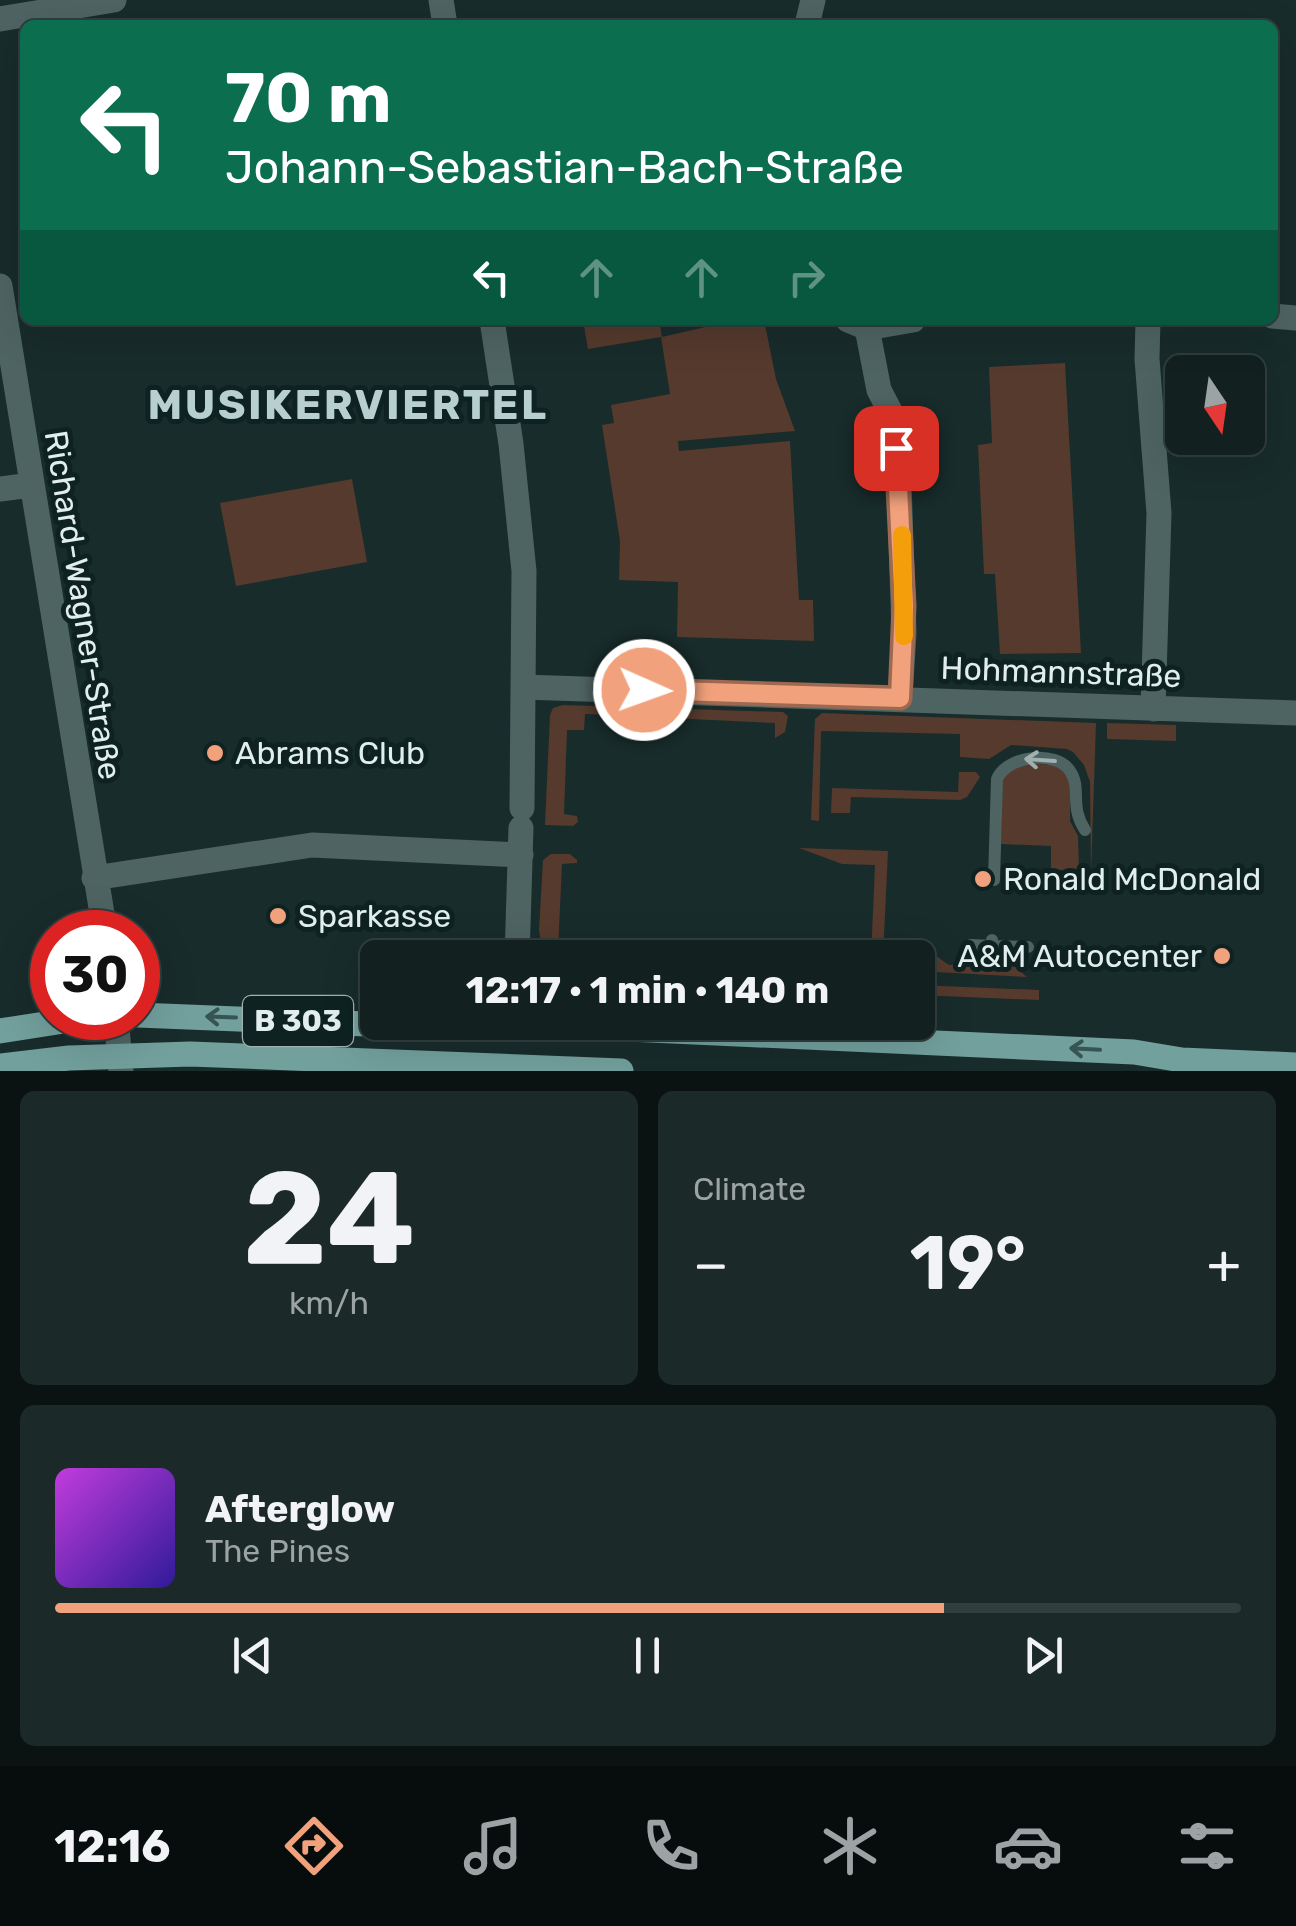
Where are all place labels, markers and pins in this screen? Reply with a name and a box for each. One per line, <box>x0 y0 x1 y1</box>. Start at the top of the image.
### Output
pin <box>854 406 939 491</box>
place label: Abrams Club <box>235 734 425 772</box>
marker: Abrams Club <box>204 742 226 764</box>
place label: Ronald McDonald <box>1003 860 1261 898</box>
marker: Ronald McDonald <box>972 868 994 890</box>
place label: Sparkasse <box>298 897 451 935</box>
marker: Sparkasse <box>267 905 289 927</box>
place label: A&M Autocenter <box>957 937 1202 975</box>
marker: A&M Autocenter <box>1211 945 1233 967</box>

